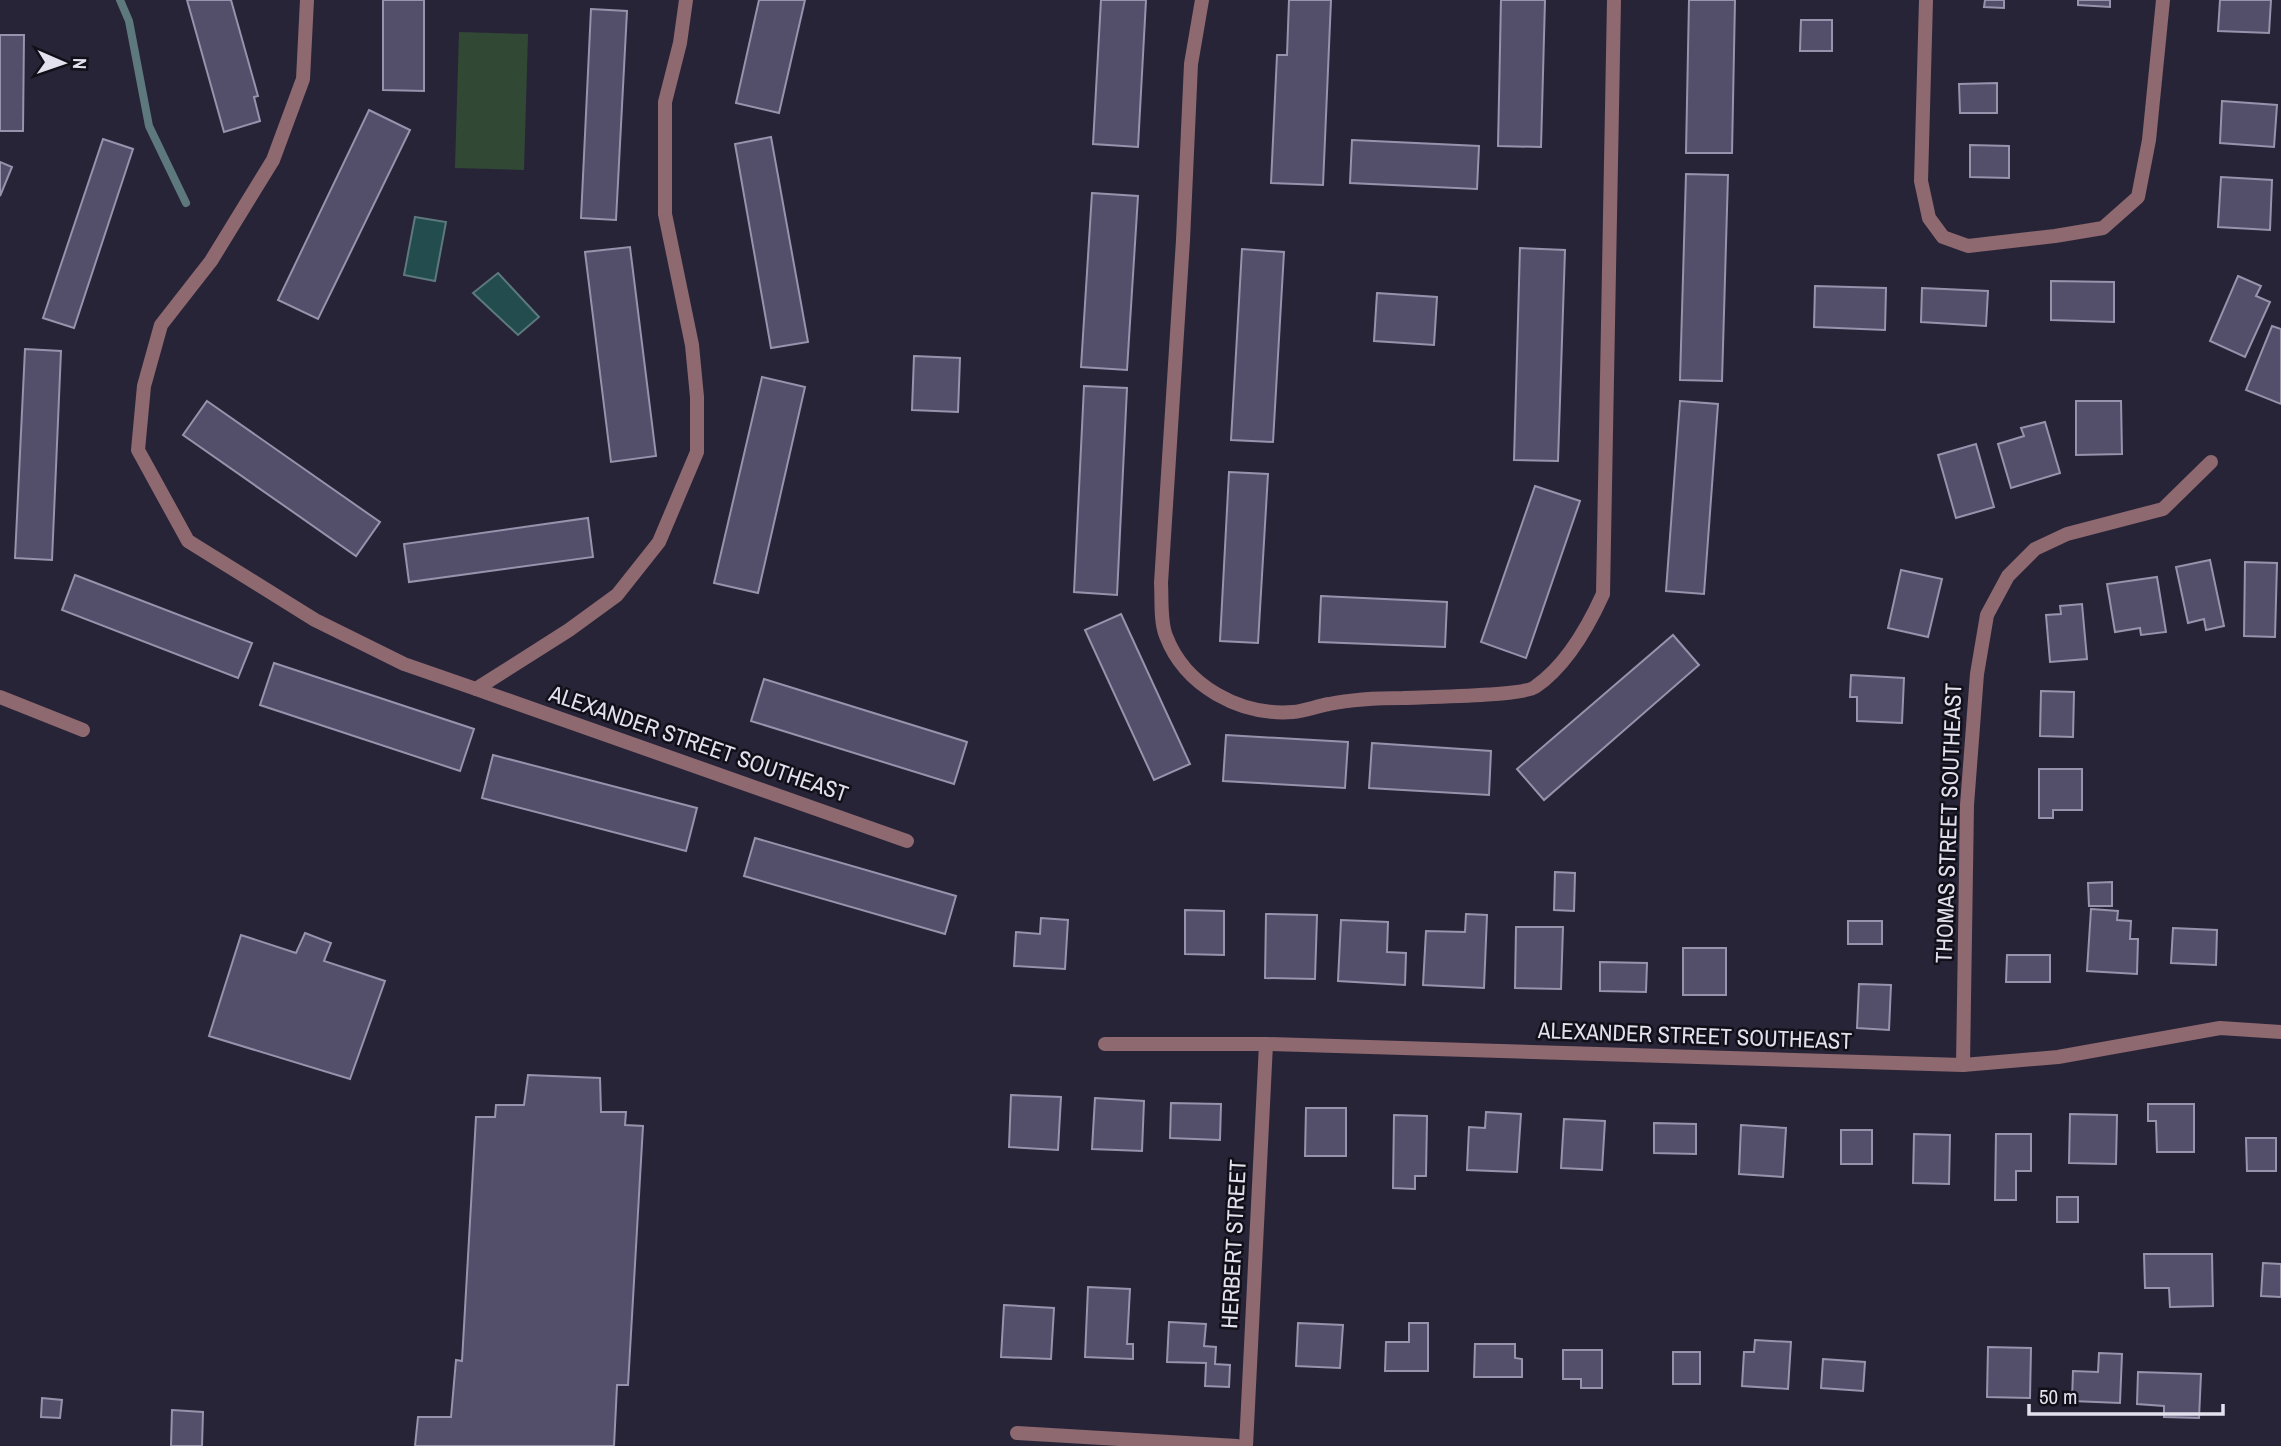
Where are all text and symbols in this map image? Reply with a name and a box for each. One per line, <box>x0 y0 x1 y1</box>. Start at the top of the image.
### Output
north arrow <box>28 28 98 98</box>
text: N <box>67 58 93 70</box>
street label: ALEXANDER STREET SOUTHEAST <box>545 677 853 809</box>
street label: THOMAS STREET SOUTHEAST <box>1928 682 1968 964</box>
street label: ALEXANDER STREET SOUTHEAST <box>1537 1014 1853 1056</box>
street label: HERBERT STREET <box>1213 1158 1253 1329</box>
scale bar <box>2029 1372 2223 1416</box>
text: 50 m <box>2039 1382 2077 1411</box>

